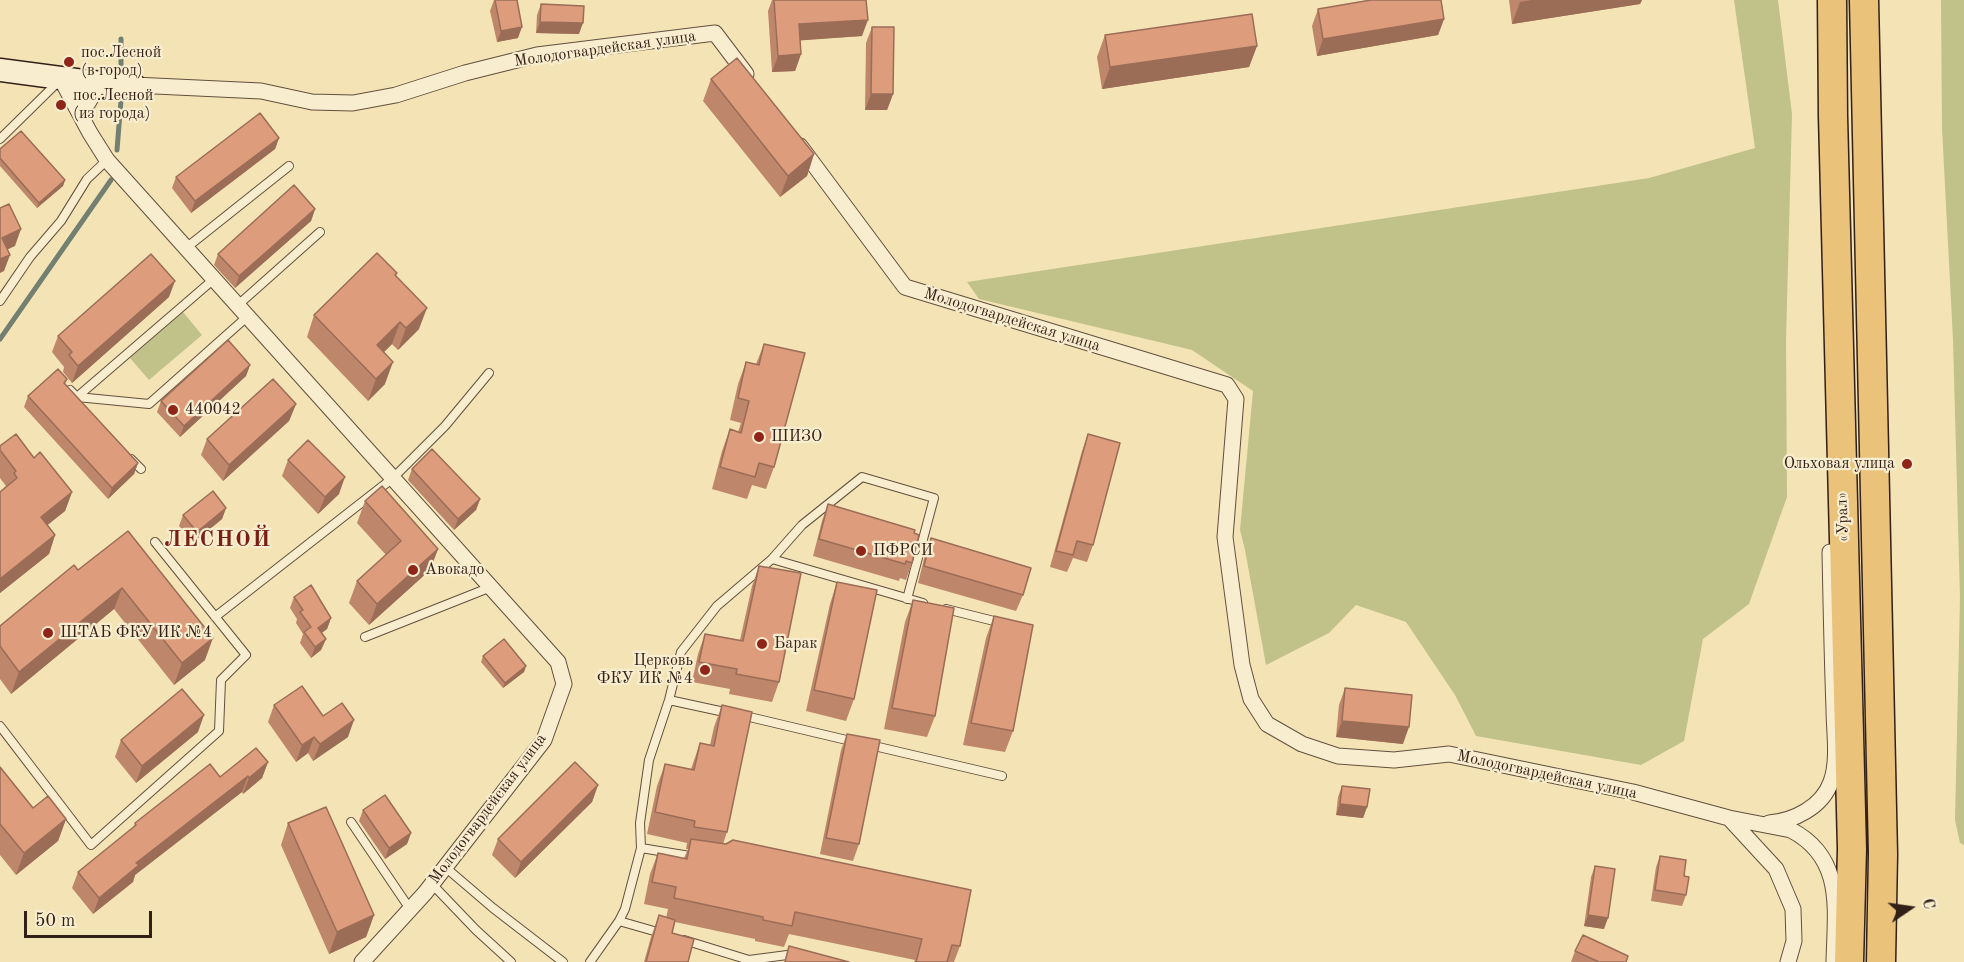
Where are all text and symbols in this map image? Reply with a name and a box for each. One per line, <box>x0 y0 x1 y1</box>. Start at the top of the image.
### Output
street label: Молодогвардейская улица <box>513 27 697 71</box>
place label: пос.Лесной (в город) <box>81 43 161 81</box>
marker: пос.Лесной (в город) <box>62 55 76 69</box>
place label: пос.Лесной (из города) <box>73 86 153 124</box>
marker: пос.Лесной (из города) <box>54 98 68 112</box>
street label: Молодогвардейская улица <box>921 284 1103 356</box>
place label: 440042 <box>185 400 241 420</box>
marker: 440042 <box>166 403 180 417</box>
place label: ШИЗО <box>771 427 822 447</box>
marker: ШИЗО <box>752 430 766 444</box>
place label: Ольховая улица <box>1784 454 1895 474</box>
marker: Ольховая улица <box>1900 457 1914 471</box>
street label: «Урал» <box>1833 491 1853 543</box>
district label: ЛЕСНОЙ <box>164 527 272 553</box>
place label: ПФРСИ <box>873 541 933 561</box>
marker: ПФРСИ <box>854 544 868 558</box>
place label: Авокадо <box>425 560 485 580</box>
marker: Авокадо <box>406 563 420 577</box>
place label: ШТАБ ФКУ ИК №4 <box>60 623 212 643</box>
marker: ШТАБ ФКУ ИК №4 <box>41 626 55 640</box>
place label: Барак <box>774 634 817 654</box>
marker: Барак <box>755 637 769 651</box>
place label: Церковь ФКУ ИК №4 <box>597 651 693 689</box>
marker: Церковь ФКУ ИК №4 <box>698 663 712 677</box>
street label: Молодогвардейская улица <box>425 730 551 888</box>
street label: Молодогвардейская улица <box>1455 747 1639 803</box>
north arrow <box>1880 878 1940 938</box>
text: С <box>1919 897 1937 911</box>
scale bar <box>27 899 154 937</box>
text: 50 m <box>35 912 75 930</box>

